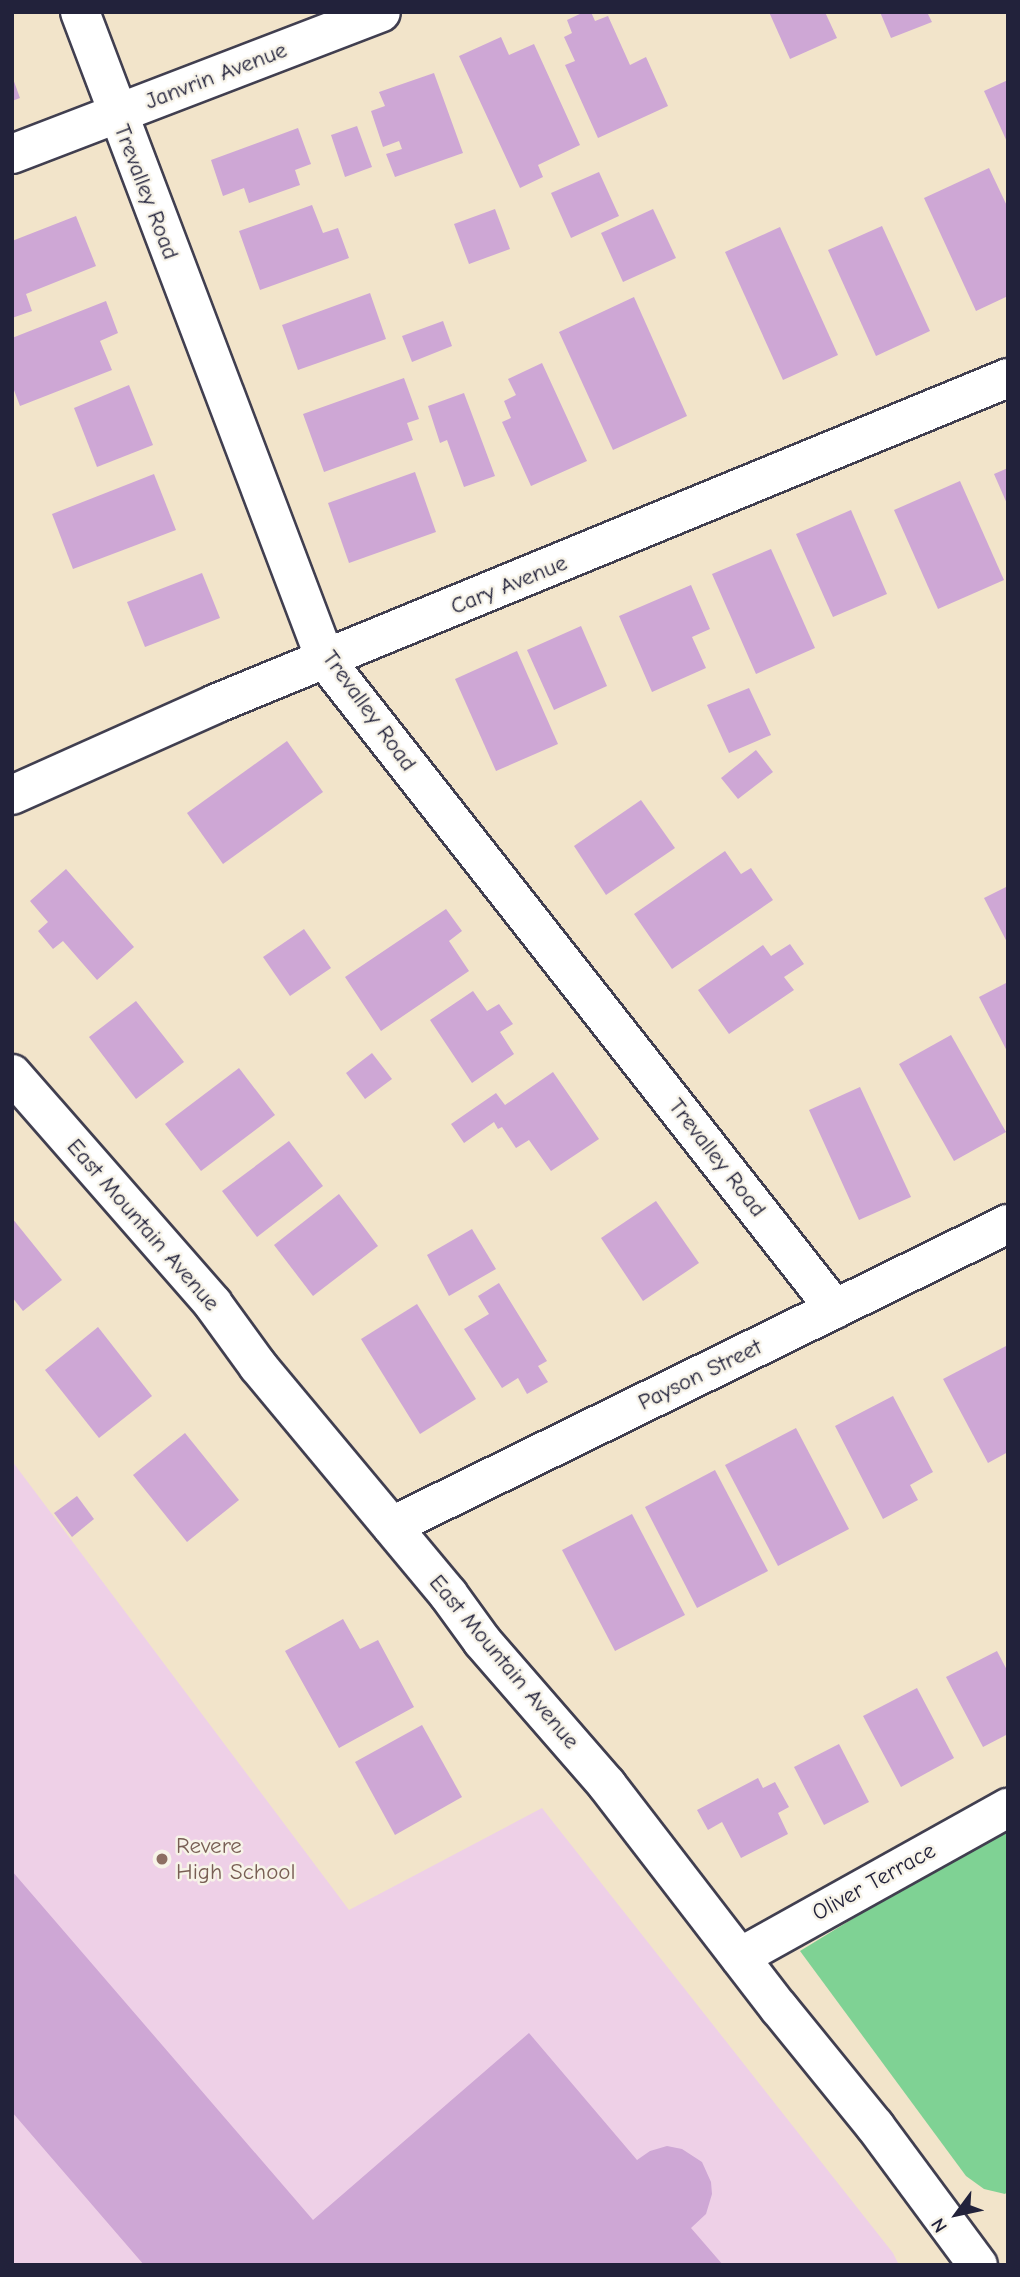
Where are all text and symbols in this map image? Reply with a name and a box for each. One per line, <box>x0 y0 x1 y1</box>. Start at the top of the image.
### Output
street label: Janvrin Avenue <box>141 36 291 116</box>
street label: Trevalley Road <box>108 121 184 263</box>
street label: Cary Avenue <box>447 549 571 621</box>
street label: Trevalley Road <box>316 645 422 777</box>
street label: Trevalley Road <box>662 1093 772 1223</box>
street label: East Mountain Avenue <box>61 1133 225 1317</box>
street label: Payson Street <box>634 1333 766 1417</box>
street label: East Mountain Avenue <box>423 1569 585 1755</box>
place label: Revere High School <box>176 1832 296 1886</box>
street label: Oliver Terrace <box>808 1837 940 1927</box>
marker: Revere High School <box>154 1851 170 1867</box>
north arrow <box>922 2179 992 2249</box>
text: N <box>927 2214 952 2237</box>

